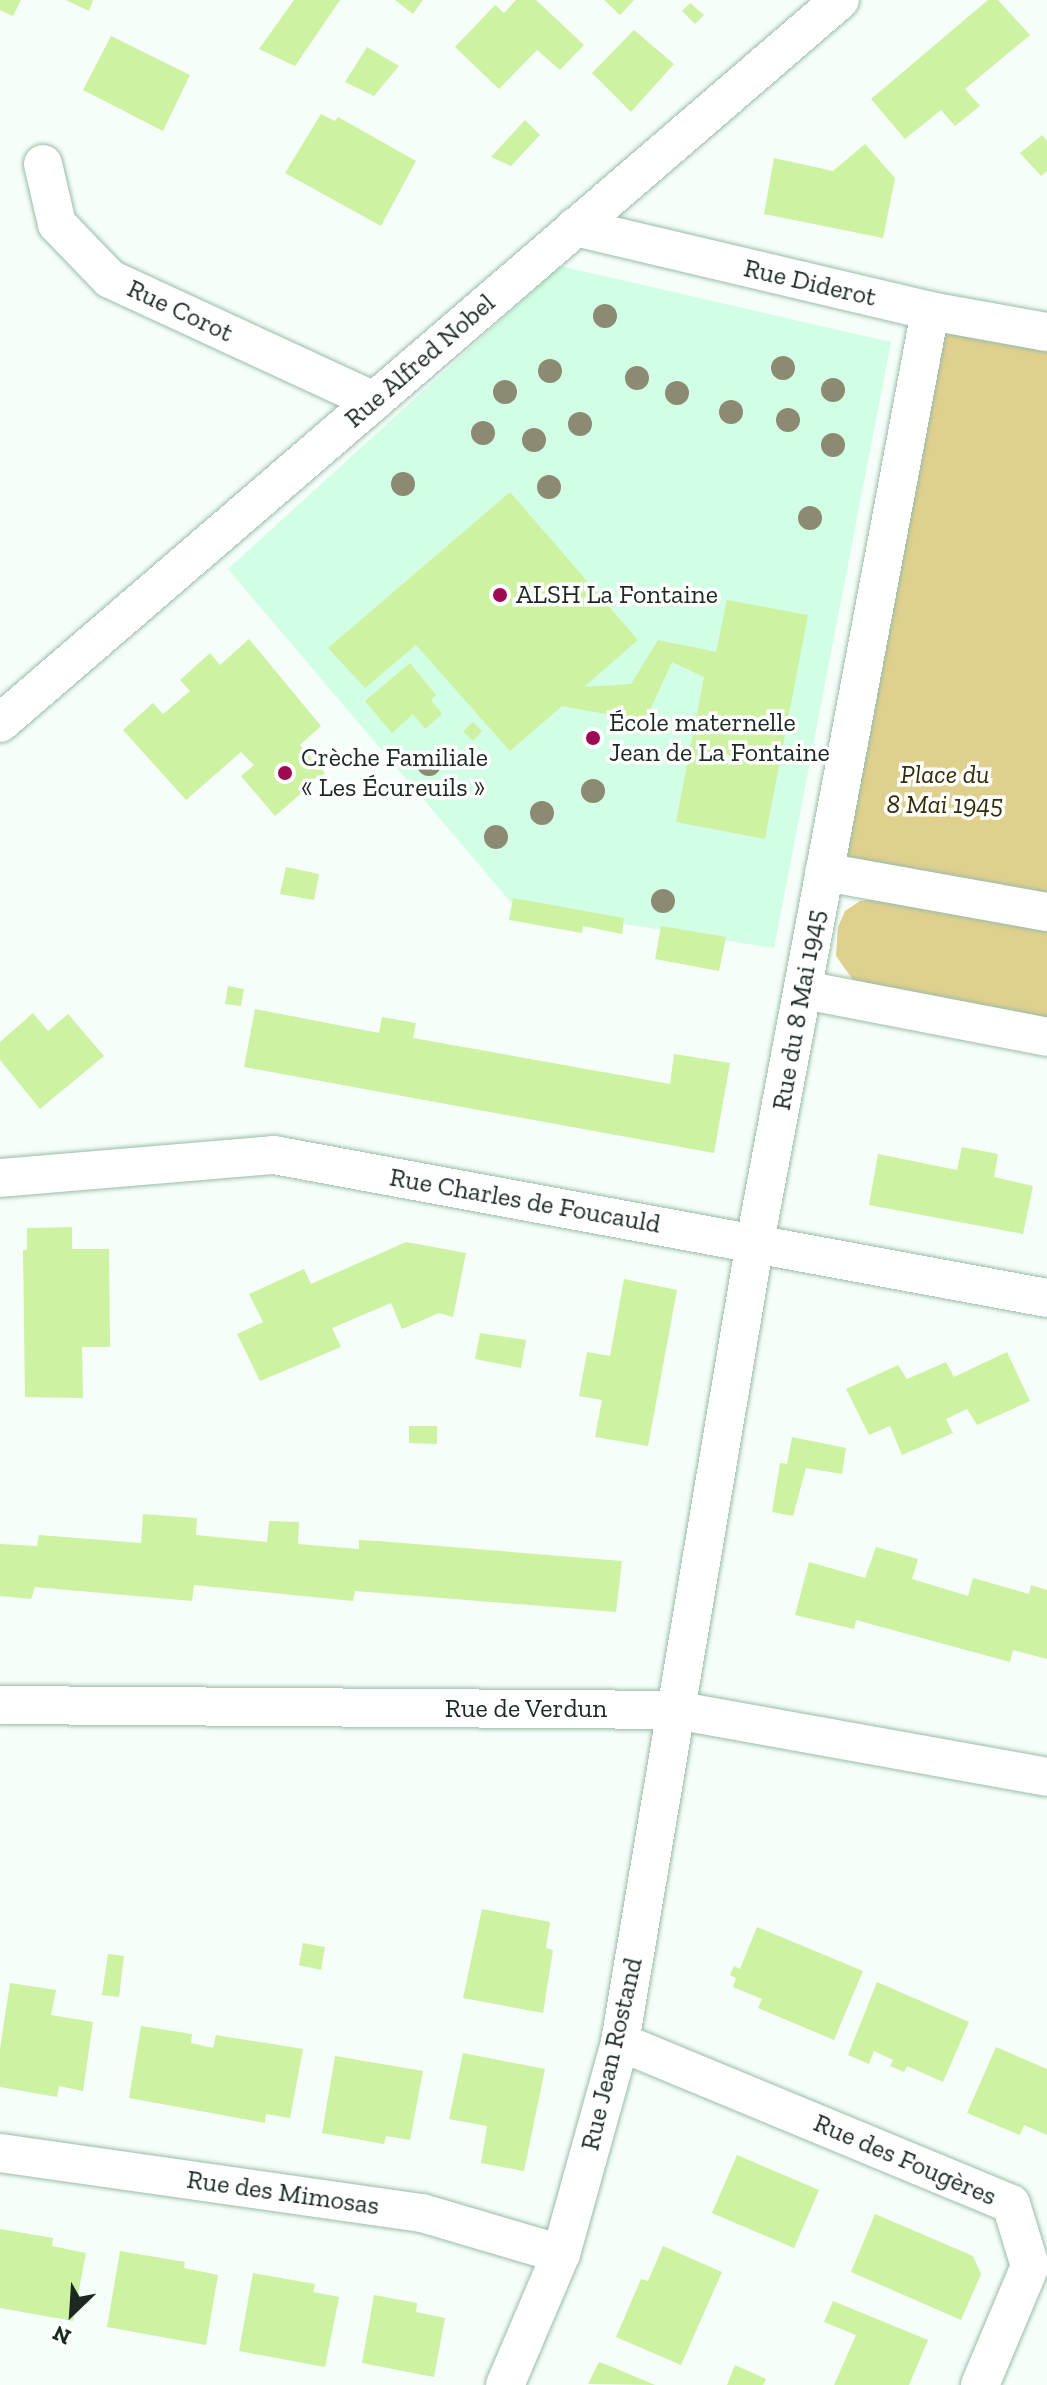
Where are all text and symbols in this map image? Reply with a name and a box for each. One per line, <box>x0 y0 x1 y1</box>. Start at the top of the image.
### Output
street label: Rue Diderot <box>741 253 879 313</box>
street label: Rue Corot <box>122 273 238 349</box>
street label: Rue Alfred Nobel <box>338 287 502 435</box>
place label: ALSH La Fontaine <box>516 579 718 611</box>
marker: ALSH La Fontaine <box>491 586 509 604</box>
place label: École maternelle Jean de La Fontaine <box>609 707 830 768</box>
marker: École maternelle Jean de La Fontaine <box>584 729 602 747</box>
place label: Crèche Familiale « Les Écureuils » <box>301 742 488 804</box>
park label: Place du 8 Mai 1945 <box>887 759 1003 820</box>
marker: Crèche Familiale « Les Écureuils » <box>276 764 294 782</box>
street label: Rue du 8 Mai 1945 <box>766 907 832 1113</box>
street label: Rue Charles de Foucauld <box>387 1162 663 1240</box>
street label: Rue de Verdun <box>444 1693 608 1725</box>
street label: Rue Jean Rostand <box>575 1954 649 2154</box>
street label: Rue des Fougères <box>809 2107 1001 2213</box>
street label: Rue des Mimosas <box>185 2164 381 2222</box>
north arrow <box>32 2273 112 2353</box>
text: N <box>48 2319 75 2351</box>

